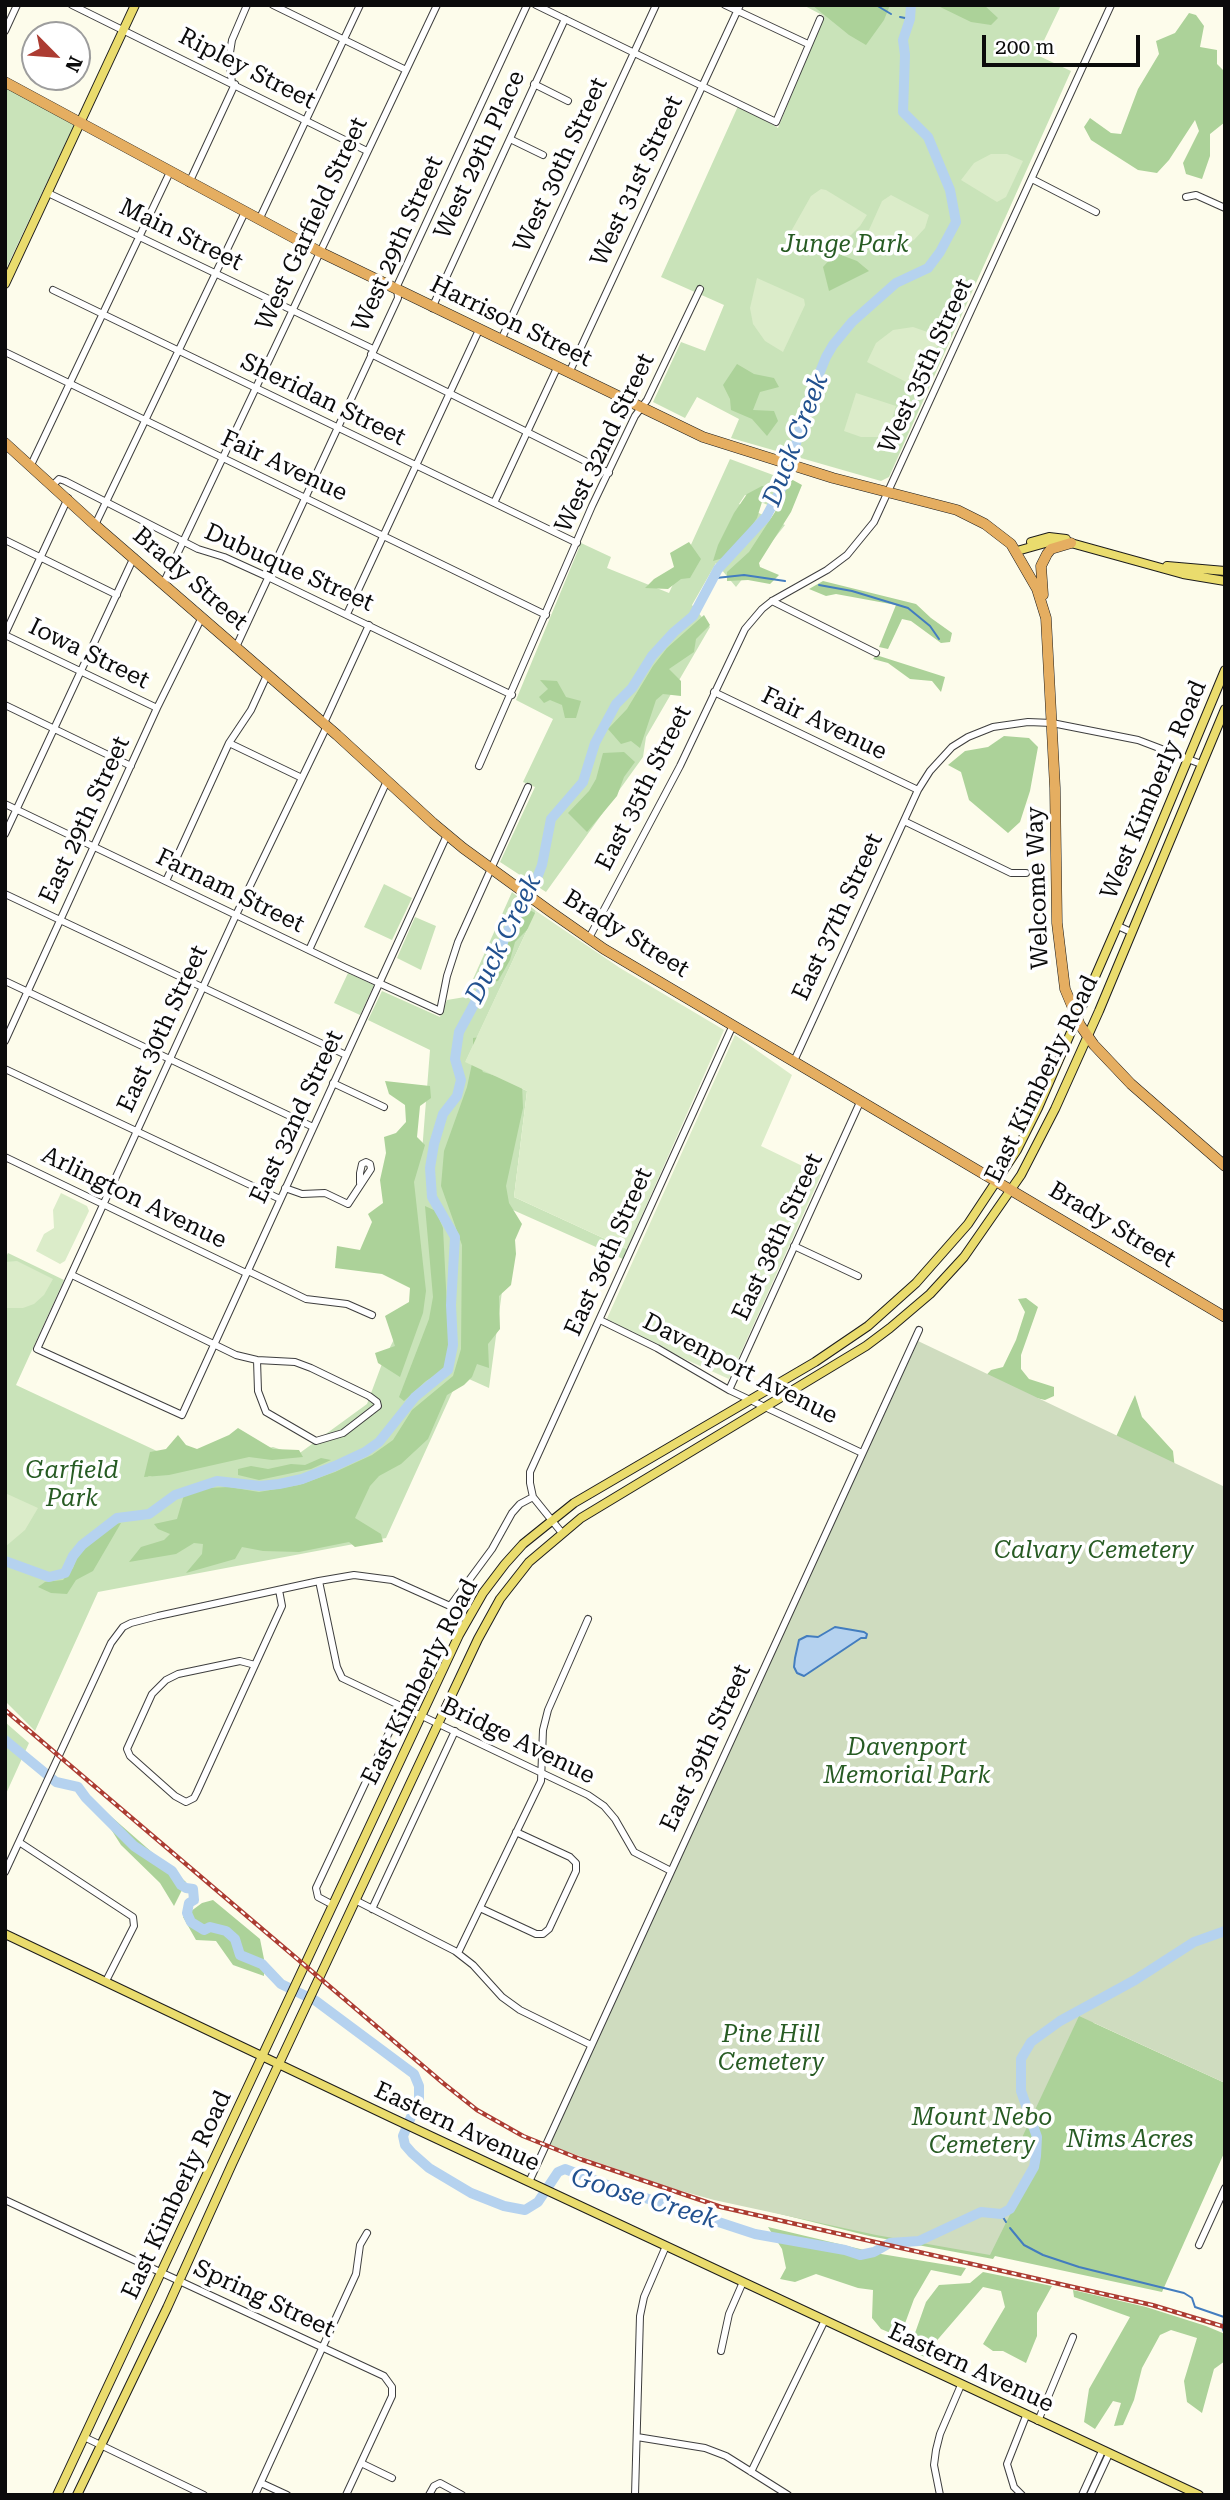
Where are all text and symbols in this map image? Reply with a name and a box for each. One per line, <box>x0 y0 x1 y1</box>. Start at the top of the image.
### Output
north arrow <box>21 21 91 91</box>
scale bar <box>985 21 1142 65</box>
street label: Ripley Street <box>174 22 320 116</box>
text: 200 m <box>995 35 1055 59</box>
text: N <box>60 53 87 76</box>
street label: West 29th Place <box>428 66 532 244</box>
street label: West 30th Street <box>508 73 614 257</box>
street label: West 31st Street <box>585 91 689 271</box>
street label: West Garfield Street <box>250 113 374 335</box>
street label: West 29th Street <box>346 152 450 336</box>
street label: Main Street <box>115 193 247 277</box>
park label: Junge Park <box>781 231 909 259</box>
street label: Harrison Street <box>425 270 597 374</box>
street label: West 35th Street <box>873 274 979 458</box>
street label: Sheridan Street <box>236 348 410 452</box>
street label: West 32nd Street <box>549 349 661 537</box>
water label: Duck Creek <box>757 369 835 511</box>
street label: Fair Avenue <box>216 424 352 508</box>
street label: Dubuque Street <box>200 518 378 618</box>
street label: Brady Street <box>127 521 253 637</box>
street label: Iowa Street <box>24 612 154 696</box>
street label: West Kimberly Road <box>1095 676 1213 904</box>
street label: Fair Avenue <box>757 681 891 767</box>
street label: East 35th Street <box>590 701 698 875</box>
street label: East 29th Street <box>34 732 136 908</box>
street label: Welcome Way <box>1021 806 1055 970</box>
street label: East 37th Street <box>787 829 889 1005</box>
street label: Farnam Street <box>151 843 309 939</box>
water label: Duck Creek <box>459 870 549 1008</box>
street label: Brady Street <box>558 884 694 984</box>
street label: East 30th Street <box>112 941 214 1117</box>
street label: East Kimberly Road <box>979 971 1105 1187</box>
street label: East 32nd Street <box>244 1026 350 1208</box>
street label: Arlington Avenue <box>37 1141 231 1255</box>
street label: East 38th Street <box>727 1149 829 1325</box>
street label: East 36th Street <box>559 1163 659 1341</box>
street label: Brady Street <box>1043 1176 1181 1274</box>
street label: Davenport Avenue <box>638 1307 842 1431</box>
park label: Garfield Park <box>26 1457 118 1513</box>
park label: Calvary Cemetery <box>994 1537 1194 1565</box>
street label: East Kimberly Road <box>356 1574 484 1790</box>
street label: East 39th Street <box>655 1660 757 1836</box>
street label: Bridge Avenue <box>437 1691 599 1791</box>
park label: Davenport Memorial Park <box>824 1734 990 1790</box>
park label: Pine Hill Cemetery <box>718 2021 824 2077</box>
street label: Eastern Avenue <box>370 2076 544 2178</box>
street label: East Kimberly Road <box>116 2086 238 2304</box>
park label: Mount Nebo Cemetery <box>912 2104 1052 2160</box>
park label: Nims Acres <box>1067 2126 1193 2154</box>
water label: Goose Creek <box>567 2162 721 2236</box>
street label: Spring Street <box>189 2254 339 2344</box>
street label: Eastern Avenue <box>884 2317 1058 2419</box>

